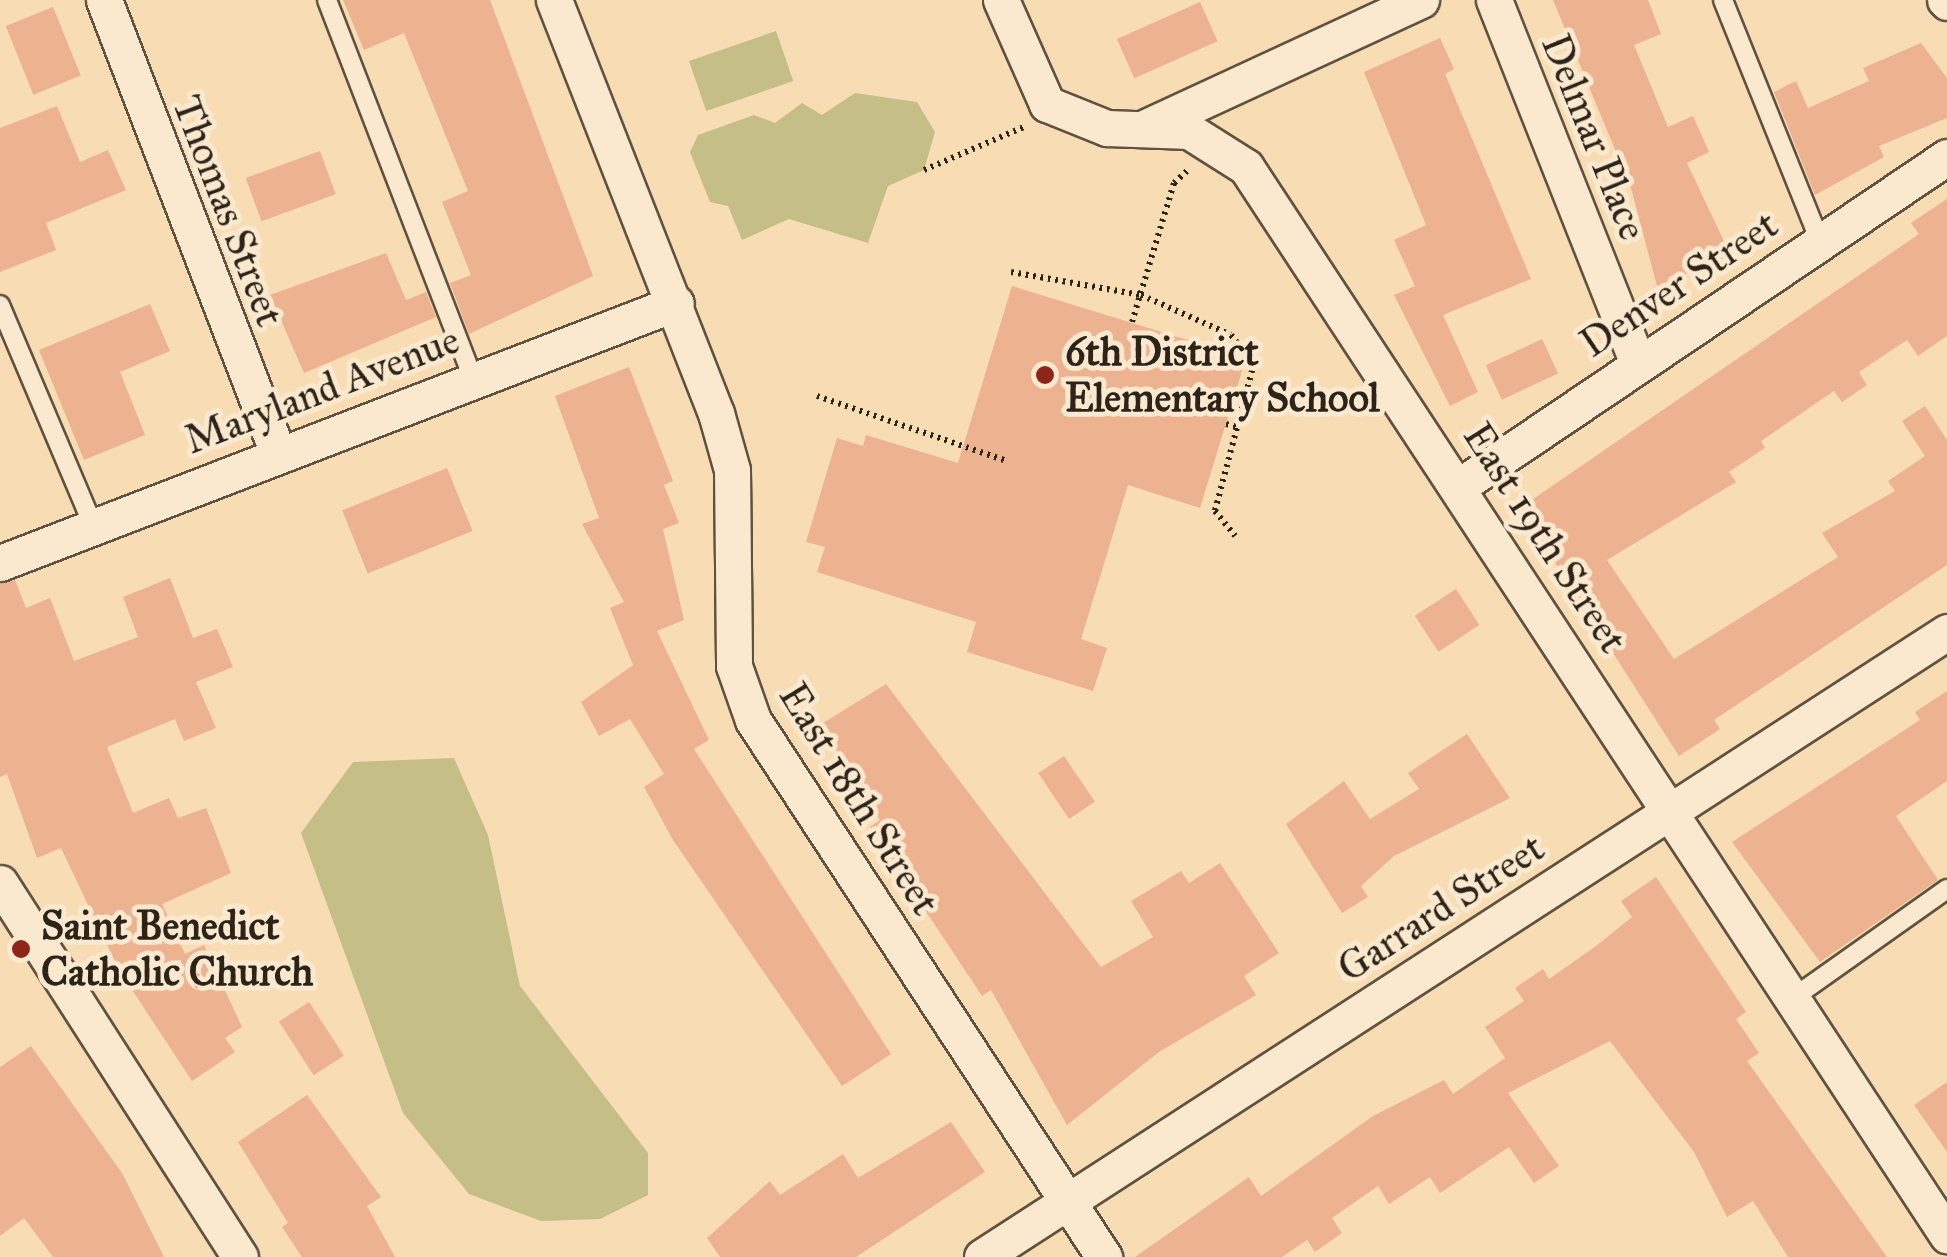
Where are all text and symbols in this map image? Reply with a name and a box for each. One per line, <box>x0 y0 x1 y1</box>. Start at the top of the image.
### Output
street label: Delmar Place <box>1531 27 1657 247</box>
street label: Thomas Street <box>162 89 294 333</box>
street label: Denver Street <box>1571 200 1787 368</box>
street label: Maryland Avenue <box>178 316 466 464</box>
place label: 6th District Elementary School <box>1065 328 1380 422</box>
marker: 6th District Elementary School <box>1034 364 1056 386</box>
street label: East 19th Street <box>1453 414 1637 662</box>
street label: East 18th Street <box>769 674 949 924</box>
street label: Garrard Street <box>1329 824 1553 992</box>
place label: Saint Benedict Catholic Church <box>41 902 313 996</box>
marker: Saint Benedict Catholic Church <box>10 938 32 960</box>

